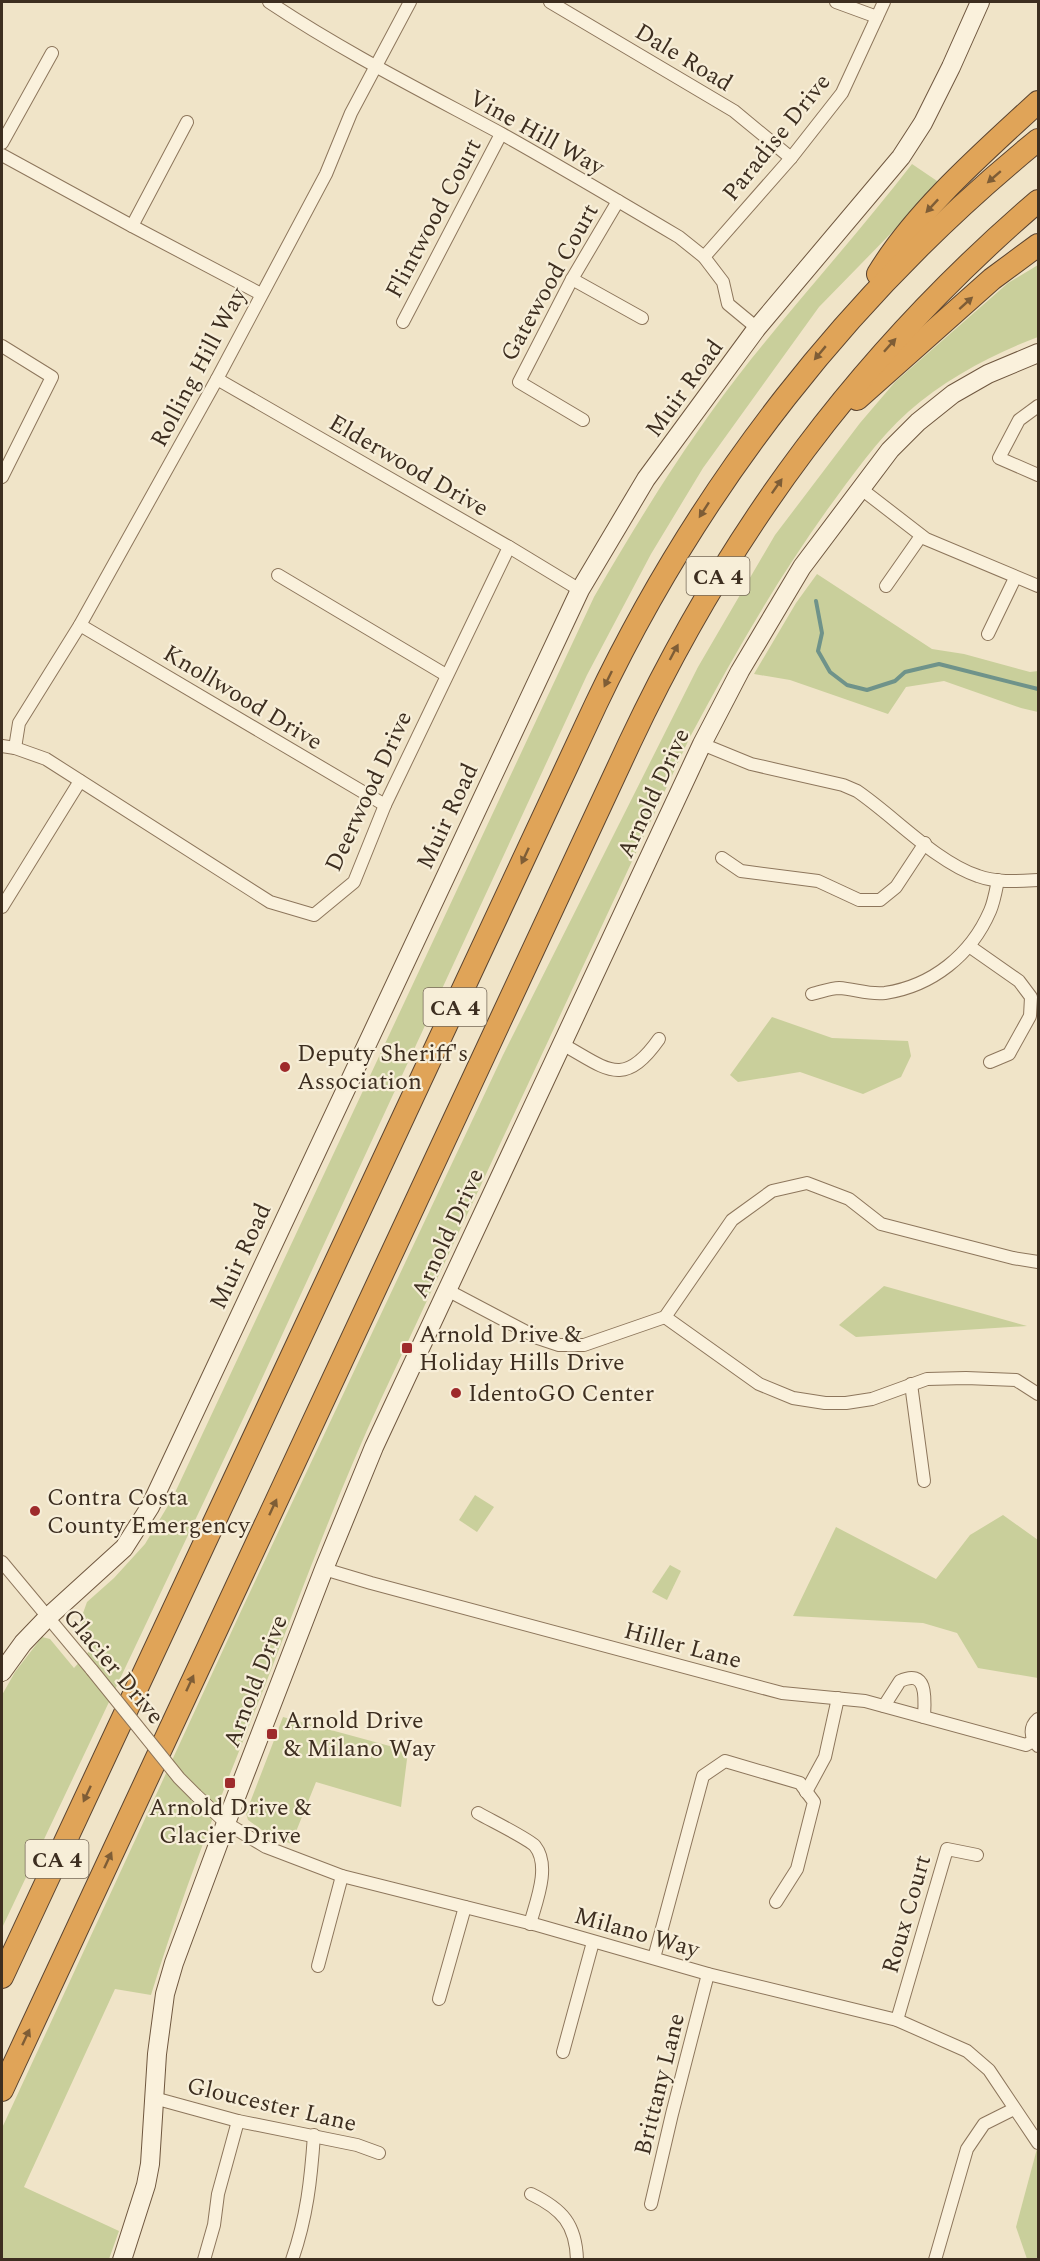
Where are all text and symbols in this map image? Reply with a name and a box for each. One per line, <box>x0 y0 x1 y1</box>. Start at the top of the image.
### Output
street label: Dale Road <box>628 14 739 101</box>
street label: Paradise Drive <box>714 66 840 209</box>
street label: Vine Hill Way <box>462 81 612 186</box>
street label: Flintwood Court <box>376 132 491 305</box>
one-way arrow <box>986 171 1002 184</box>
street label: Gatewood Court <box>492 197 608 368</box>
one-way arrow <box>925 198 939 213</box>
street label: Rolling Hill Way <box>142 280 257 454</box>
one-way arrow <box>958 297 973 310</box>
street label: Muir Road <box>637 332 733 445</box>
one-way arrow <box>883 338 896 353</box>
one-way arrow <box>814 346 827 361</box>
street label: Elderwood Drive <box>322 405 495 526</box>
one-way arrow <box>771 479 783 495</box>
one-way arrow <box>699 502 710 518</box>
road number: CA 4 <box>686 557 750 595</box>
street label: Knollwood Drive <box>156 636 329 760</box>
one-way arrow <box>669 643 679 660</box>
one-way arrow <box>603 671 612 688</box>
street label: Deerwood Drive <box>316 705 422 878</box>
street label: Arnold Drive <box>608 723 700 864</box>
street label: Muir Road <box>408 757 488 876</box>
one-way arrow <box>520 847 529 864</box>
road number: CA 4 <box>424 988 486 1026</box>
place label: Deputy Sheriff's Association <box>297 1036 468 1100</box>
marker: Deputy Sheriff's Association <box>278 1060 292 1074</box>
street label: Arnold Drive <box>402 1163 494 1304</box>
street label: Muir Road <box>201 1197 281 1316</box>
place label: Arnold Drive & Holiday Hills Drive <box>419 1317 625 1381</box>
marker: Arnold Drive & Holiday Hills Drive <box>400 1341 414 1355</box>
place label: IdentoGO Center <box>468 1376 654 1412</box>
marker: IdentoGO Center <box>449 1386 463 1400</box>
place label: Contra Costa County Emergency <box>47 1480 251 1544</box>
one-way arrow <box>268 1498 277 1515</box>
marker: Contra Costa County Emergency <box>28 1504 42 1518</box>
street label: Glacier Drive <box>54 1601 173 1733</box>
street label: Arnold Drive <box>214 1610 298 1753</box>
street label: Hiller Lane <box>620 1613 746 1679</box>
one-way arrow <box>186 1675 195 1692</box>
place label: Arnold Drive & Milano Way <box>284 1703 437 1767</box>
marker: Arnold Drive & Milano Way <box>265 1727 279 1741</box>
marker: Arnold Drive & Glacier Drive <box>223 1776 237 1790</box>
one-way arrow <box>83 1785 92 1802</box>
place label: Arnold Drive & Glacier Drive <box>149 1790 312 1854</box>
road number: CA 4 <box>26 1840 88 1878</box>
one-way arrow <box>103 1851 113 1869</box>
street label: Roux Court <box>873 1851 941 1978</box>
street label: Milano Way <box>570 1898 705 1968</box>
street label: Brittany Lane <box>625 2009 695 2159</box>
one-way arrow <box>21 2028 31 2046</box>
street label: Gloucester Lane <box>183 2068 360 2142</box>

